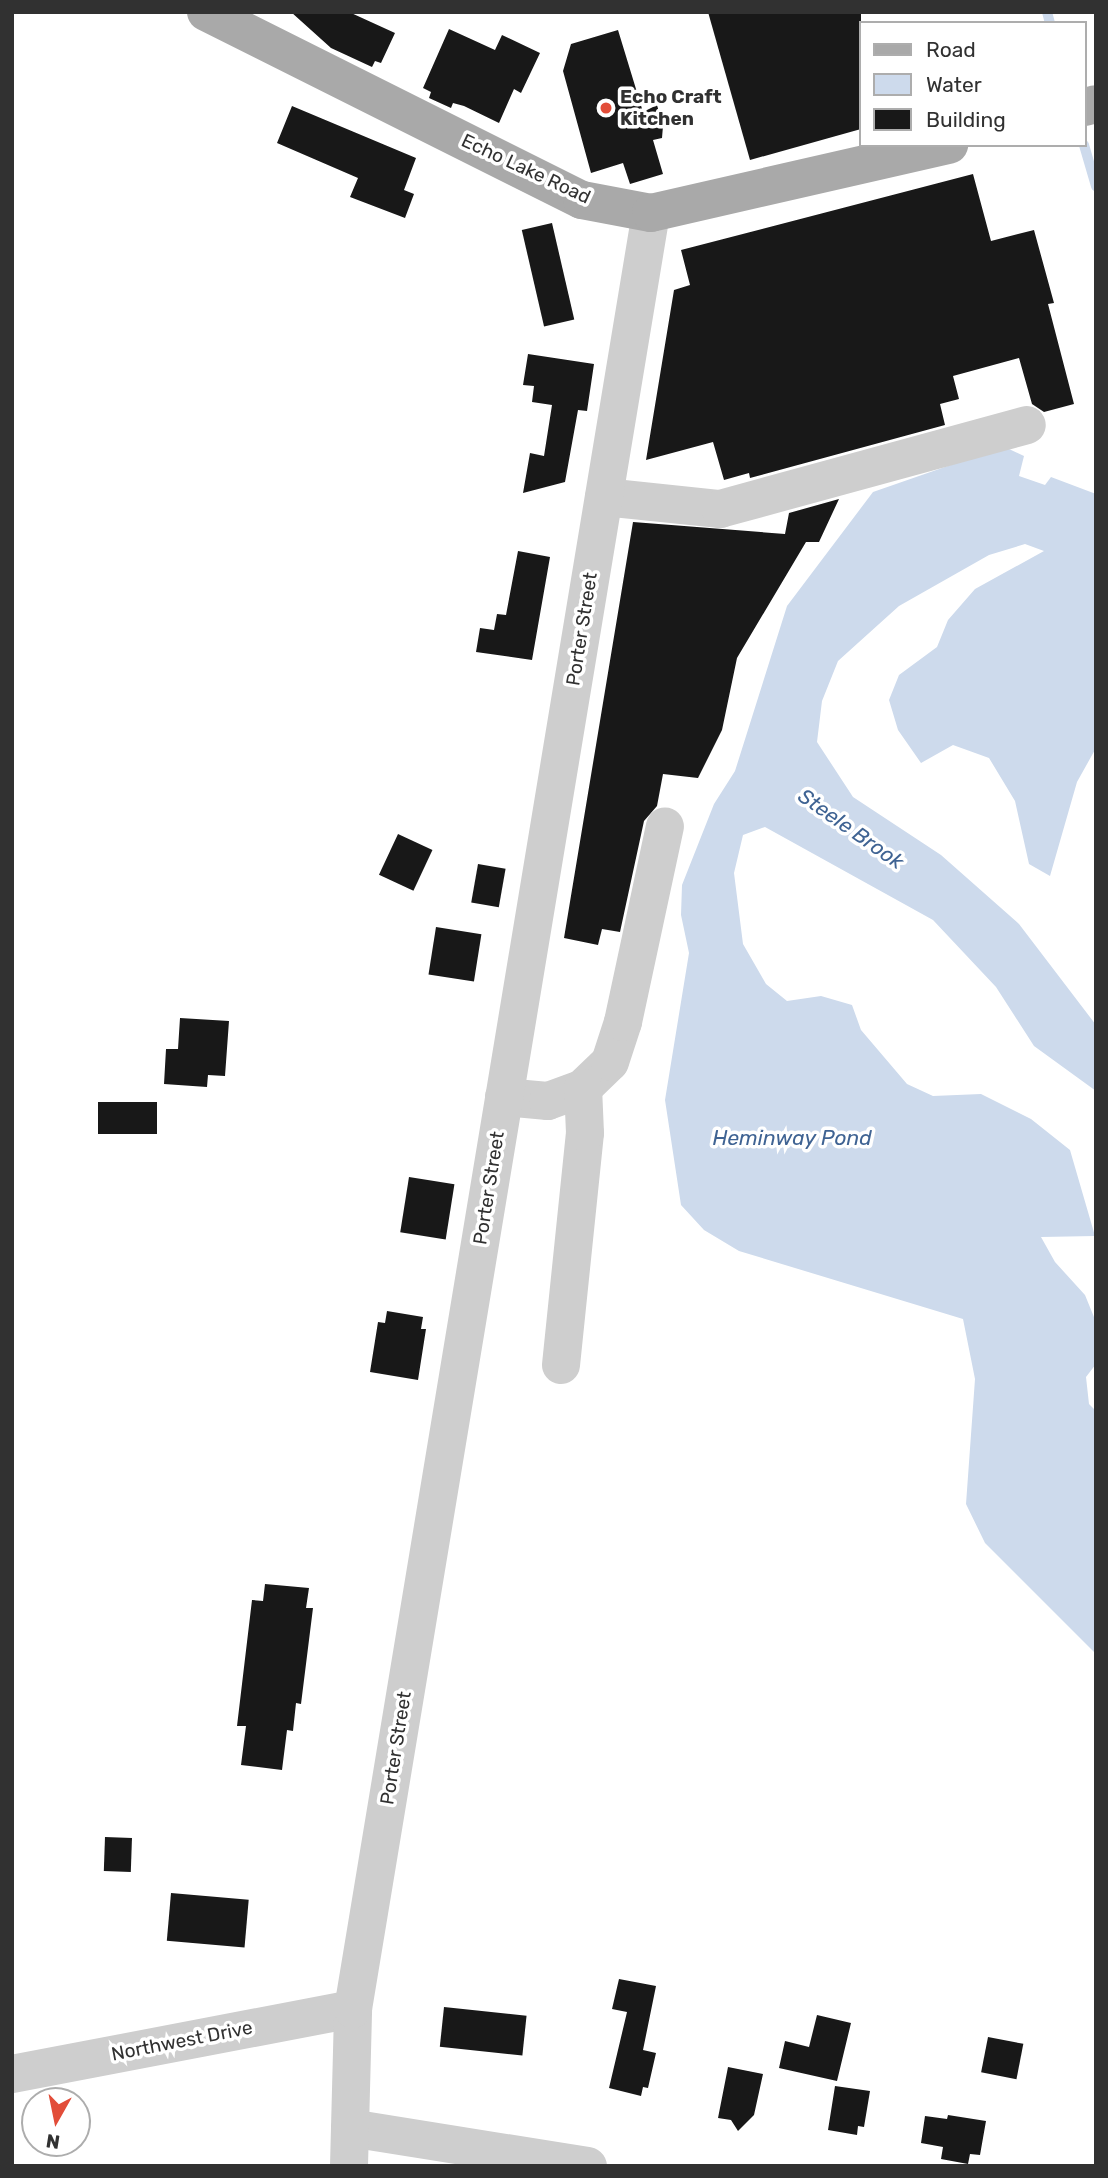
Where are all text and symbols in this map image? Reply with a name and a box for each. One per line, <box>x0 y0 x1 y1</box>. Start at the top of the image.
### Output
legend <box>860 21 1087 147</box>
text: Road <box>926 37 976 62</box>
text: Water <box>926 72 982 97</box>
place label: Echo Craft Kitchen <box>620 86 722 130</box>
marker: Echo Craft Kitchen <box>598 100 614 116</box>
text: Building <box>926 107 1006 132</box>
street label: Echo Lake Road <box>458 129 594 209</box>
street label: Porter Street <box>562 570 602 688</box>
water label: Steele Brook <box>793 783 909 875</box>
water label: Heminway Pond <box>712 1125 872 1151</box>
street label: Porter Street <box>469 1129 509 1247</box>
street label: Porter Street <box>376 1689 416 1807</box>
street label: Northwest Drive <box>109 2016 255 2066</box>
north arrow <box>21 2087 91 2157</box>
text: N <box>44 2129 62 2154</box>

